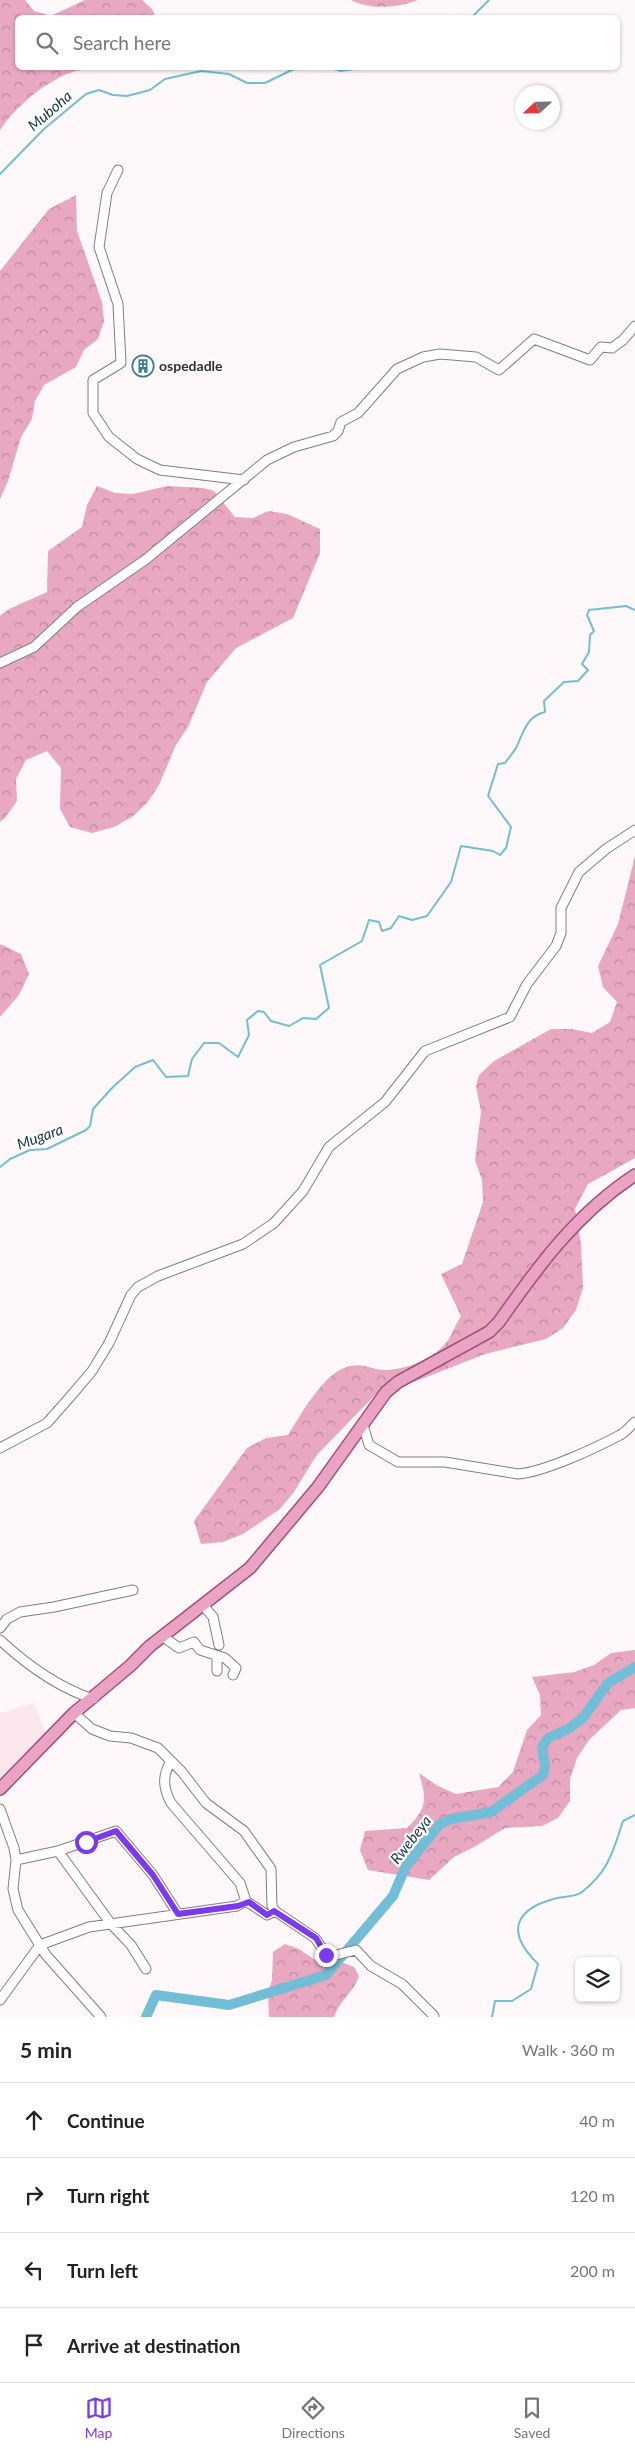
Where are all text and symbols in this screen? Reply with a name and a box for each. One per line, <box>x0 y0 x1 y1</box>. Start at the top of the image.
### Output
search box <box>15 15 620 70</box>
icon: search <box>33 29 61 57</box>
text: Search here <box>73 31 171 54</box>
north arrow <box>515 85 560 130</box>
water label: Muboha <box>24 86 75 134</box>
building icon: ospedadle <box>131 354 155 378</box>
place label: ospedadle <box>159 357 223 374</box>
water label: Mugara <box>14 1119 66 1153</box>
water label: Rwebeya <box>386 1812 435 1867</box>
route start <box>75 1831 98 1854</box>
route end <box>315 1944 338 1967</box>
map controls <box>575 1957 620 2002</box>
button: layers <box>575 1957 620 2002</box>
text: 5 min <box>20 2037 72 2062</box>
text: Walk · 360 m <box>522 2040 615 2059</box>
icon: ahead <box>20 2106 48 2134</box>
text: Continue <box>67 2109 145 2132</box>
text: 40 m <box>579 2111 615 2130</box>
icon: right <box>20 2181 48 2209</box>
text: Turn right <box>67 2184 149 2207</box>
text: 120 m <box>570 2186 615 2205</box>
icon: left <box>20 2256 48 2284</box>
text: Turn left <box>67 2259 138 2282</box>
text: 200 m <box>570 2261 615 2280</box>
icon: arrive <box>20 2331 48 2359</box>
text: Arrive at destination <box>67 2334 240 2357</box>
tab: Map <box>85 2394 113 2441</box>
tab: Directions <box>282 2394 345 2441</box>
tab: Saved <box>514 2394 550 2441</box>

